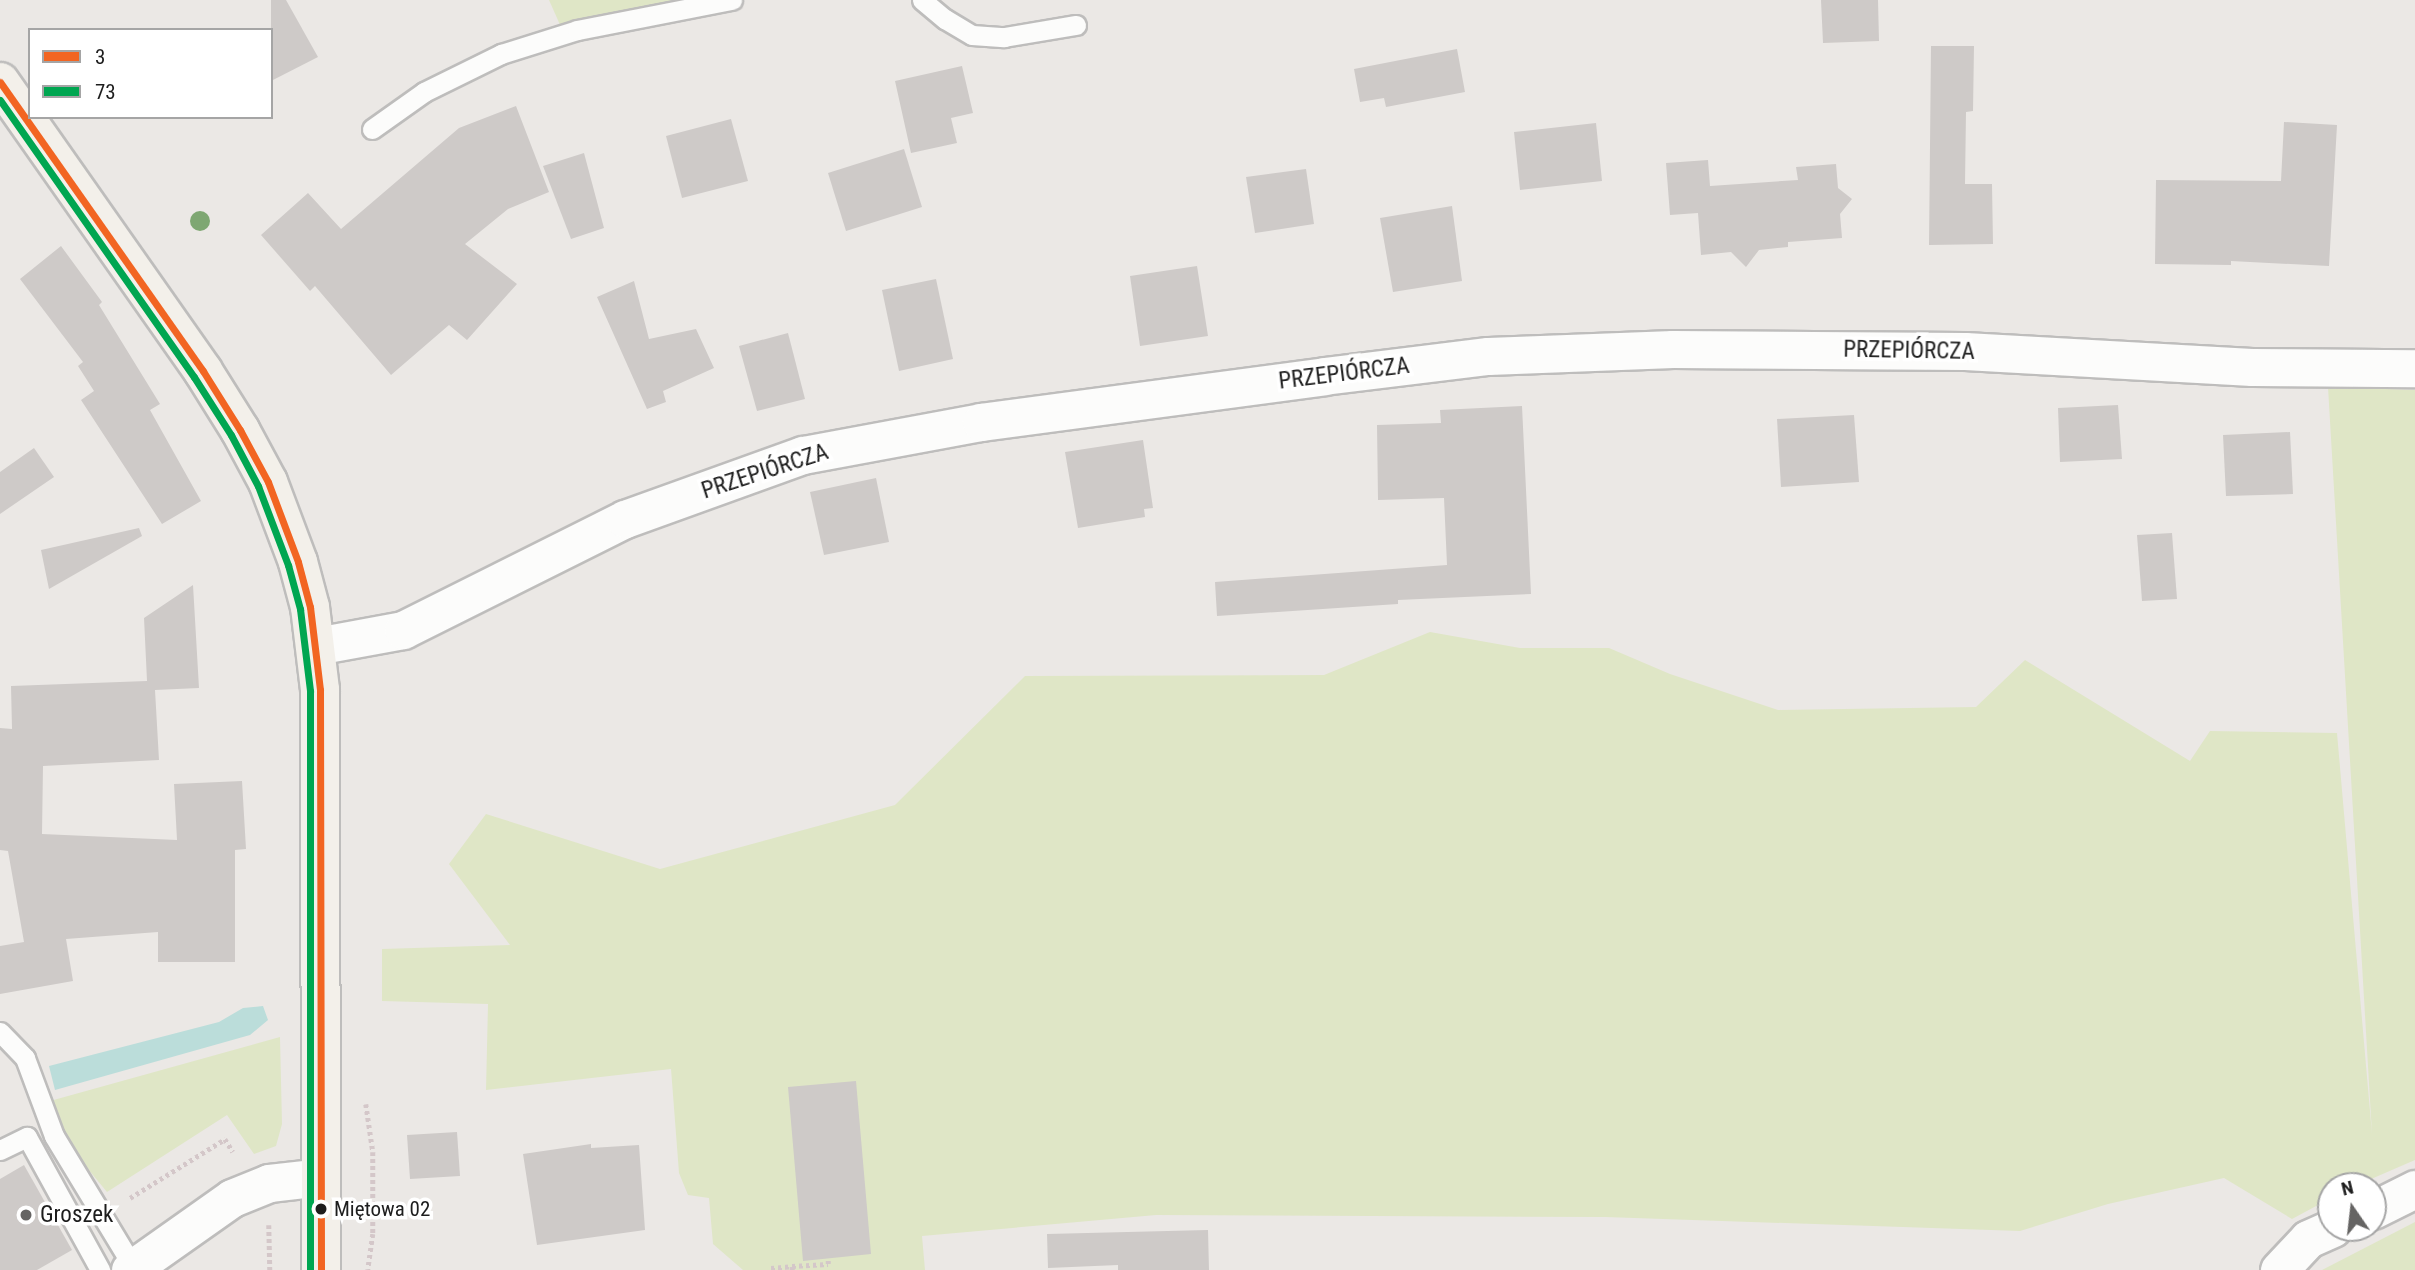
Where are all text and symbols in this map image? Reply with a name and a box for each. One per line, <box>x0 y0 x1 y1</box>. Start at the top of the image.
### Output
legend <box>28 28 273 119</box>
text: 3 <box>95 45 105 69</box>
text: 73 <box>95 80 116 104</box>
street label: PRZEPIÓRCZA <box>1843 336 1975 366</box>
street label: PRZEPIÓRCZA <box>1277 352 1411 396</box>
street label: PRZEPIÓRCZA <box>698 439 832 505</box>
north arrow <box>2317 1172 2387 1242</box>
text: N <box>2339 1176 2356 1201</box>
place label: Miętowa 02 <box>334 1196 430 1222</box>
place label: Groszek <box>40 1201 113 1229</box>
marker: Miętowa 02 <box>314 1202 328 1216</box>
marker: Groszek <box>18 1207 34 1223</box>

